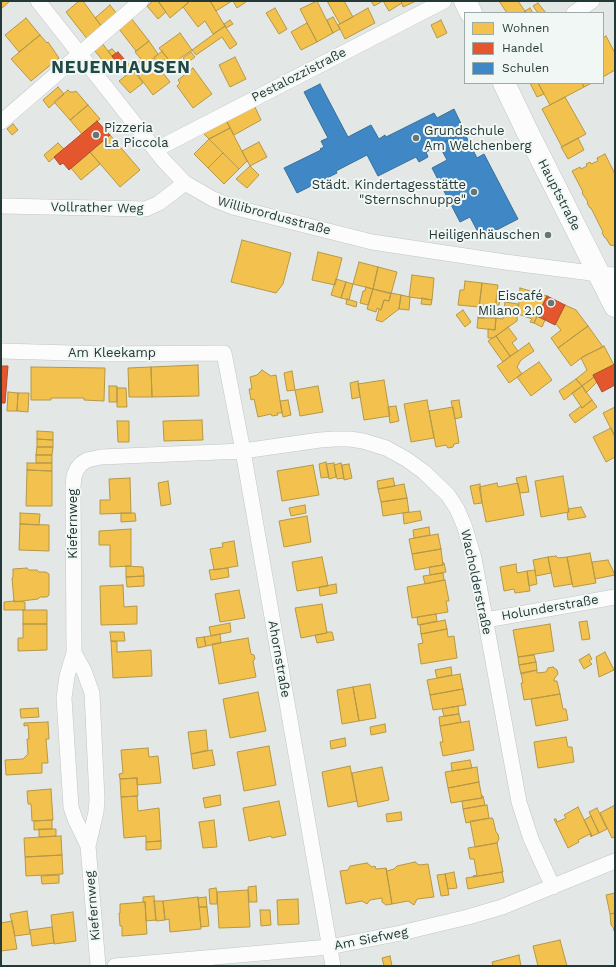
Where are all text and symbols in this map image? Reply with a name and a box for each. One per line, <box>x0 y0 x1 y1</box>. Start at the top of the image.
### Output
legend <box>464 12 604 84</box>
text: Wohnen <box>502 21 550 35</box>
text: Handel <box>502 41 543 55</box>
street label: Pestalozzistraße <box>249 44 349 106</box>
district label: NEUENHAUSEN <box>51 58 191 78</box>
text: Schulen <box>502 61 549 75</box>
place label: Pizzeria La Piccola <box>104 120 169 151</box>
place label: Grundschule Am Welchenberg <box>424 123 531 154</box>
marker: Pizzeria La Piccola <box>91 130 101 140</box>
marker: Grundschule Am Welchenberg <box>411 133 421 143</box>
street label: Hauptstraße <box>534 156 584 234</box>
place label: Städt. Kindertagesstätte "Sternschnuppe" <box>312 177 466 208</box>
marker: Städt. Kindertagesstätte "Sternschnuppe" <box>469 187 479 197</box>
street label: Willibrordusstraße <box>216 193 332 239</box>
street label: Vollrather Weg <box>50 199 144 217</box>
place label: Heiligenhäuschen <box>429 227 540 243</box>
marker: Heiligenhäuschen <box>543 230 553 240</box>
place label: Eiscafé Milano 2.0 <box>478 288 543 319</box>
marker: Eiscafé Milano 2.0 <box>546 298 556 308</box>
street label: Am Kleekamp <box>68 345 156 361</box>
street label: Kiefernweg <box>65 489 81 559</box>
street label: Wacholderstraße <box>457 528 495 636</box>
street label: Holunderstraße <box>500 592 600 624</box>
street label: Ahornstraße <box>265 619 293 699</box>
street label: Kiefernweg <box>82 870 104 942</box>
street label: Am Siefweg <box>333 924 409 954</box>

